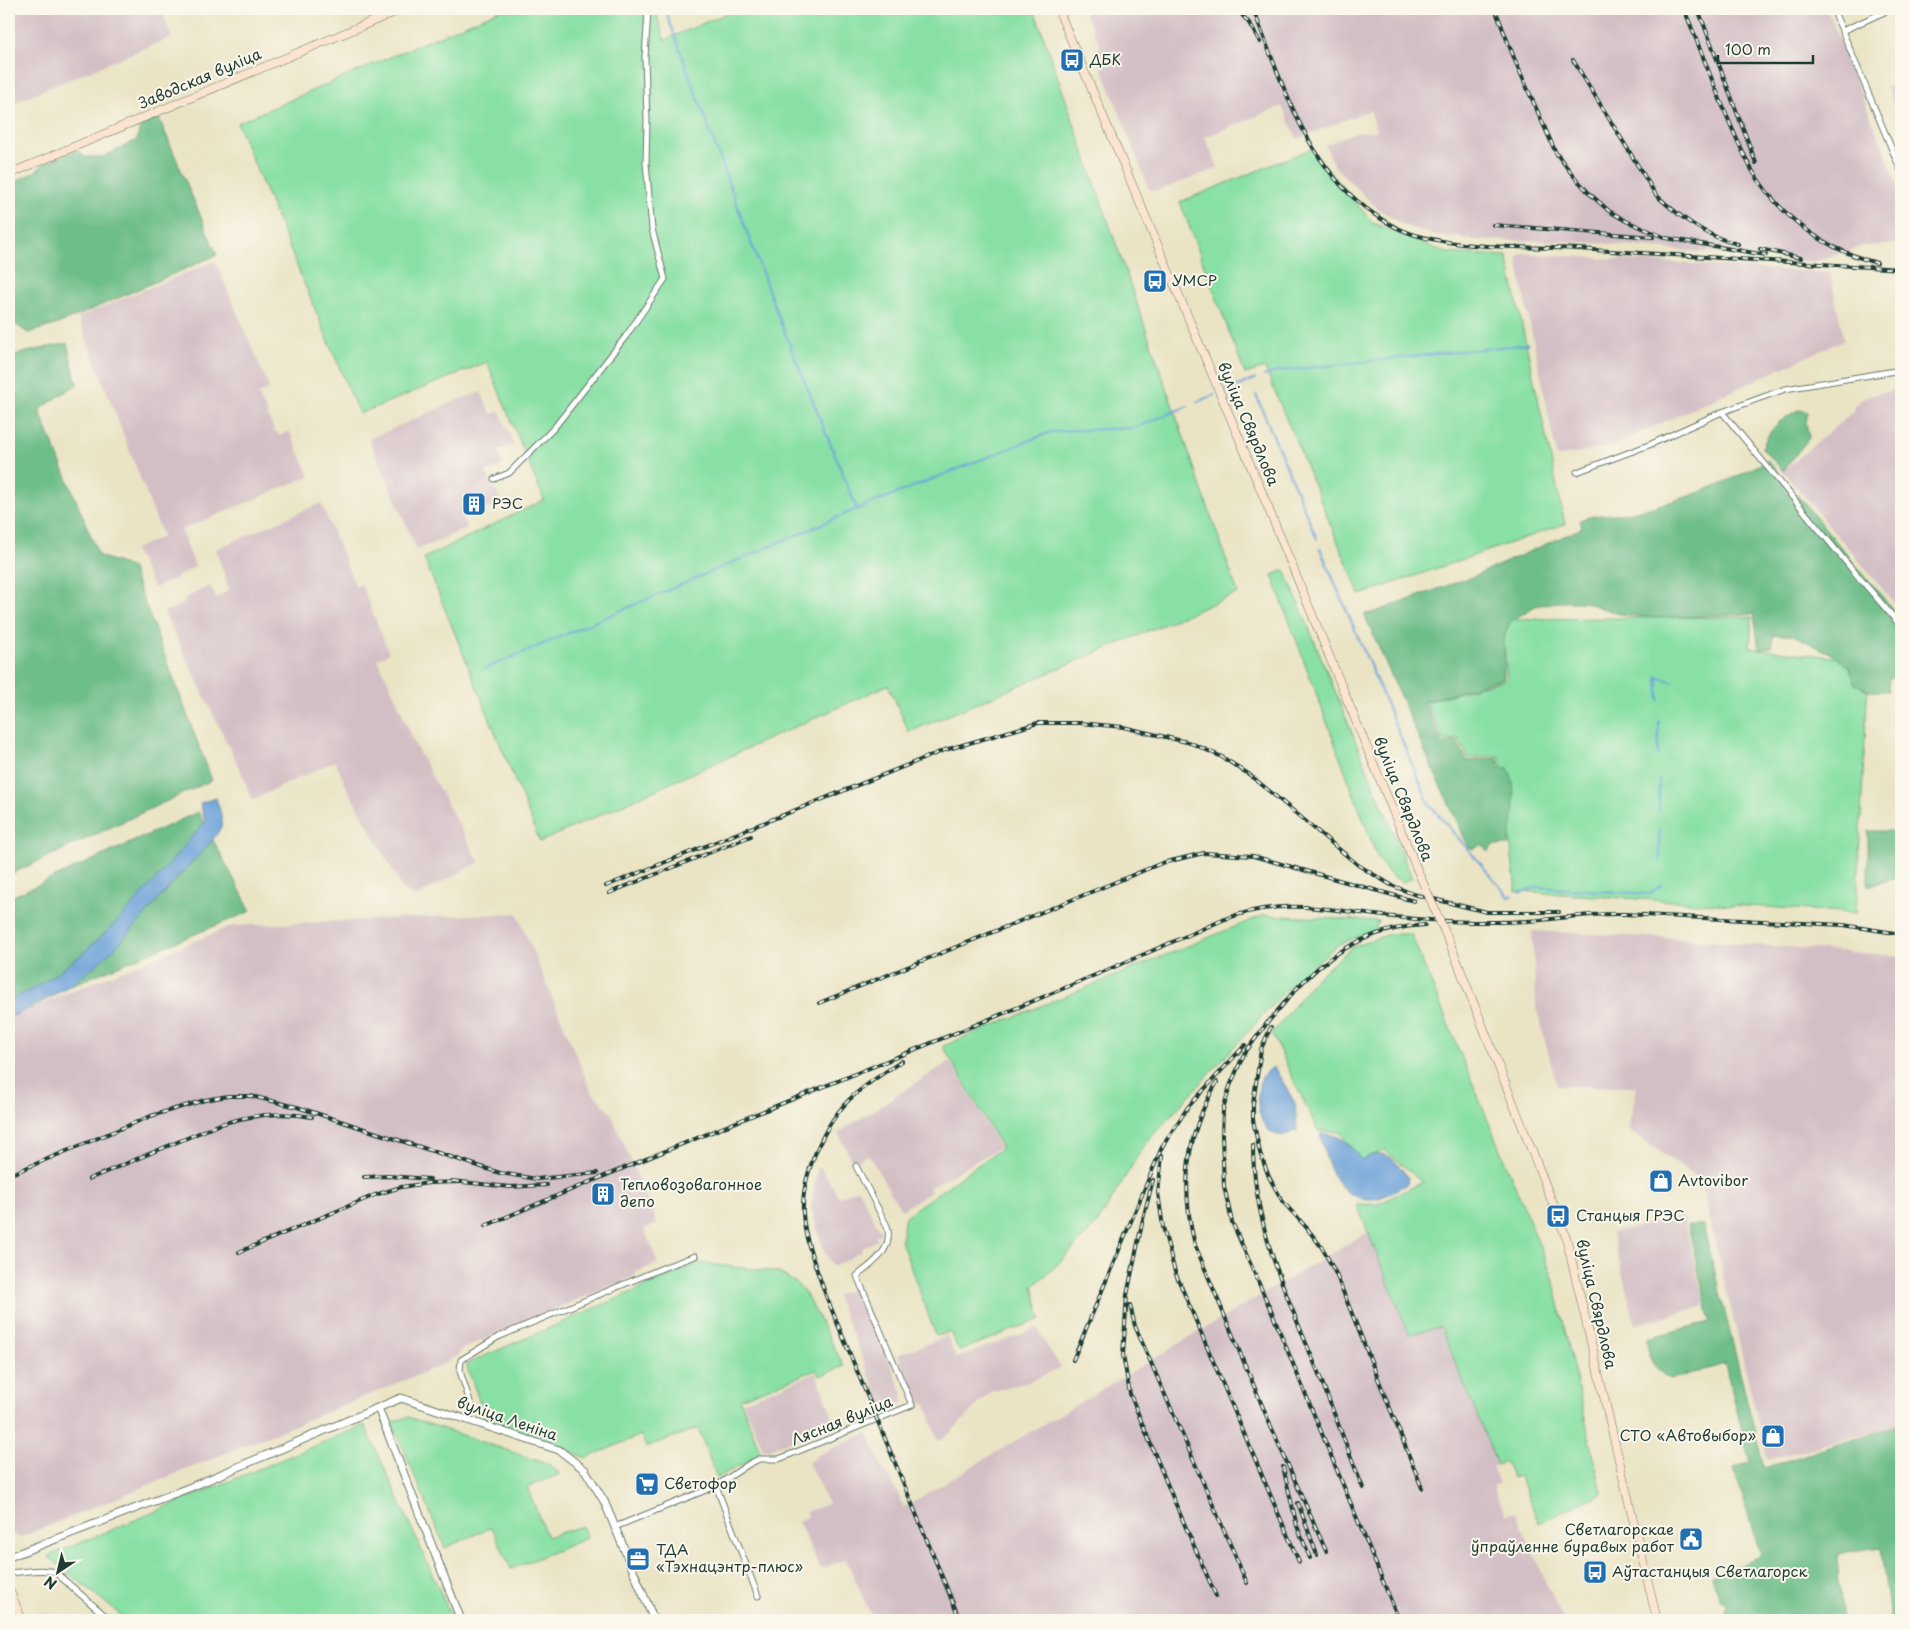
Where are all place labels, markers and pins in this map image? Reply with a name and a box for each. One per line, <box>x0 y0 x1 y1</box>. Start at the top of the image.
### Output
bus stop icon: ДБК <box>1059 47 1085 73</box>
place label: ДБК <box>1089 47 1121 70</box>
bus stop icon: УМСР <box>1142 268 1168 294</box>
place label: УМСР <box>1172 268 1217 291</box>
building icon: РЭС <box>461 491 487 517</box>
place label: РЭС <box>492 491 523 514</box>
shop icon: Avtovibor <box>1648 1168 1674 1194</box>
place label: Avtovibor <box>1678 1168 1748 1191</box>
place label: Тепловозовагонное депо <box>620 1172 762 1212</box>
building icon: Тепловозовагонное депо <box>590 1181 616 1207</box>
bus stop icon: Станцыя ГРЭС <box>1545 1203 1571 1229</box>
place label: Станцыя ГРЭС <box>1576 1203 1685 1226</box>
place label: СТО «Автовыбор» <box>1619 1423 1756 1446</box>
shop icon: СТО «Автовыбор» <box>1760 1423 1786 1449</box>
supermarket icon: Светофор <box>634 1471 660 1497</box>
place label: Светофор <box>664 1471 737 1494</box>
place label: Светлагорскае ўпраўленне буравых работ <box>1471 1517 1675 1557</box>
public building icon: Светлагорскае ўпраўленне буравых работ <box>1678 1526 1704 1552</box>
place label: ТДА «Тэхнацэнтр-плюс» <box>656 1537 803 1577</box>
office icon: ТДА «Тэхнацэнтр-плюс» <box>625 1546 651 1572</box>
bus stop icon: Аўтастанцыя Светлагорск <box>1582 1559 1608 1585</box>
place label: Аўтастанцыя Светлагорск <box>1612 1559 1807 1582</box>

